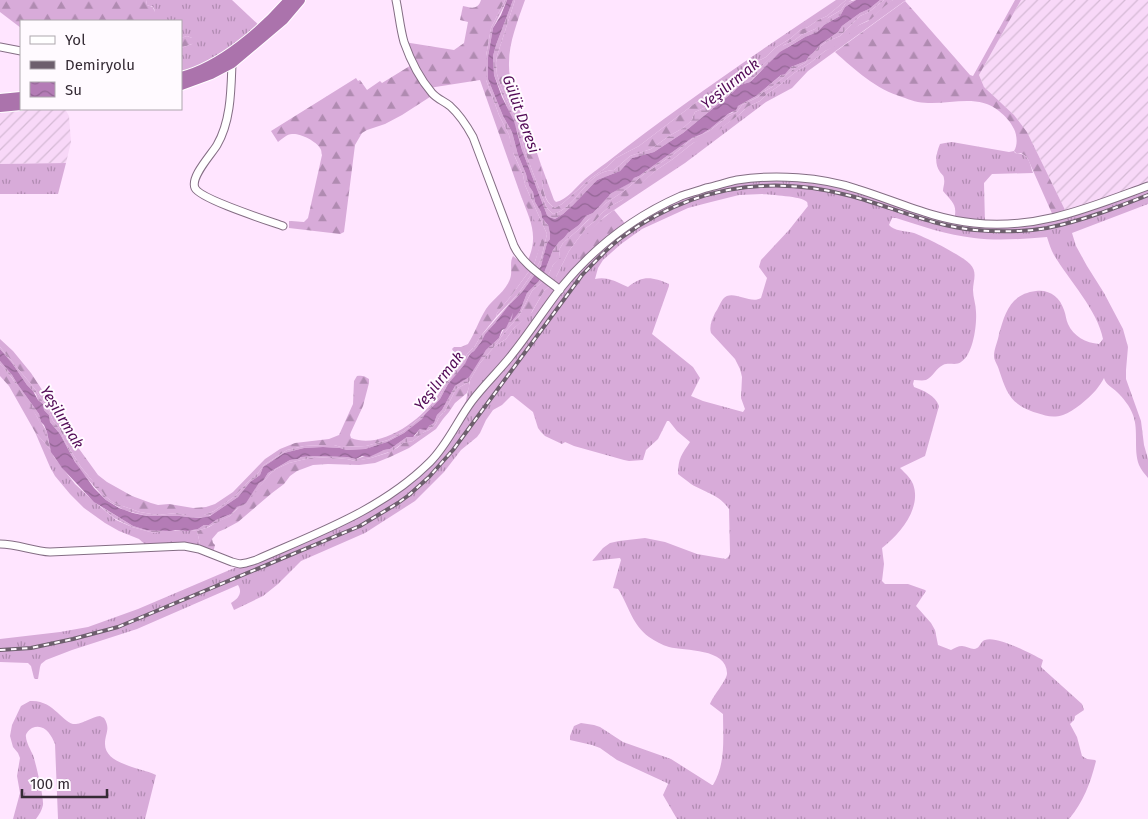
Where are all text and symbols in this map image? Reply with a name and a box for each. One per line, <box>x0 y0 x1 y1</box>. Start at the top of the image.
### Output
legend <box>20 20 182 110</box>
text: Yol <box>65 31 86 49</box>
water label: Yeşilırmak <box>697 55 763 113</box>
text: Demiryolu <box>65 56 135 74</box>
water label: Gülüt Deresi <box>499 73 543 155</box>
text: Su <box>65 81 82 99</box>
water label: Yeşilırmak <box>410 348 468 414</box>
water label: Yeşilırmak <box>36 382 88 452</box>
scale bar <box>22 766 108 798</box>
text: 100 m <box>30 775 70 793</box>

